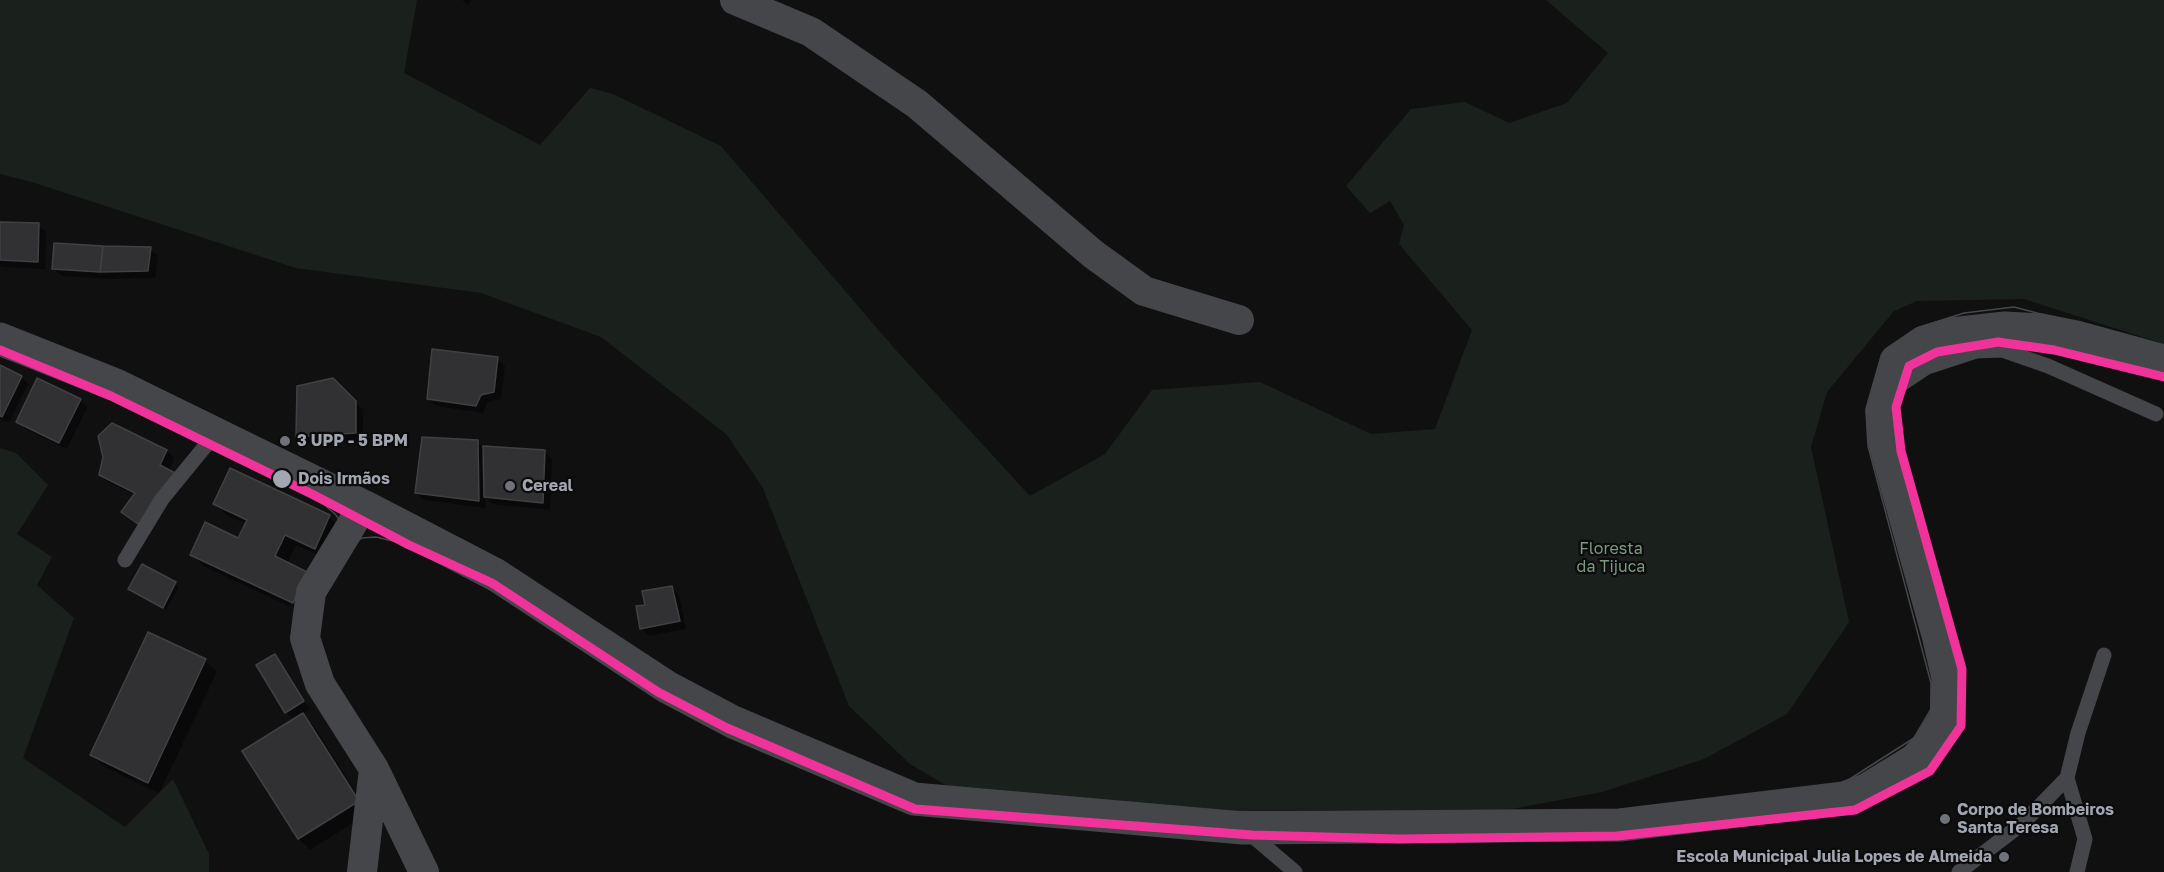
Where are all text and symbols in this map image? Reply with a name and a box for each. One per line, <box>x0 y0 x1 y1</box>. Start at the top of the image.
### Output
place label: 3 UPP - 5 BPM <box>297 431 408 451</box>
marker: 3 UPP - 5 BPM <box>278 434 292 448</box>
marker: Dois Irmãos <box>271 468 293 490</box>
place label: Dois Irmãos <box>298 469 390 489</box>
place label: Cereal <box>522 476 573 496</box>
marker: Cereal <box>503 479 517 493</box>
park label: Floresta da Tijuca <box>1577 539 1645 577</box>
place label: Corpo de Bombeiros Santa Teresa <box>1957 800 2114 838</box>
marker: Corpo de Bombeiros Santa Teresa <box>1938 812 1952 826</box>
place label: Escola Municipal Julia Lopes de Almeida <box>1676 847 1992 867</box>
marker: Escola Municipal Julia Lopes de Almeida <box>1997 850 2011 864</box>

